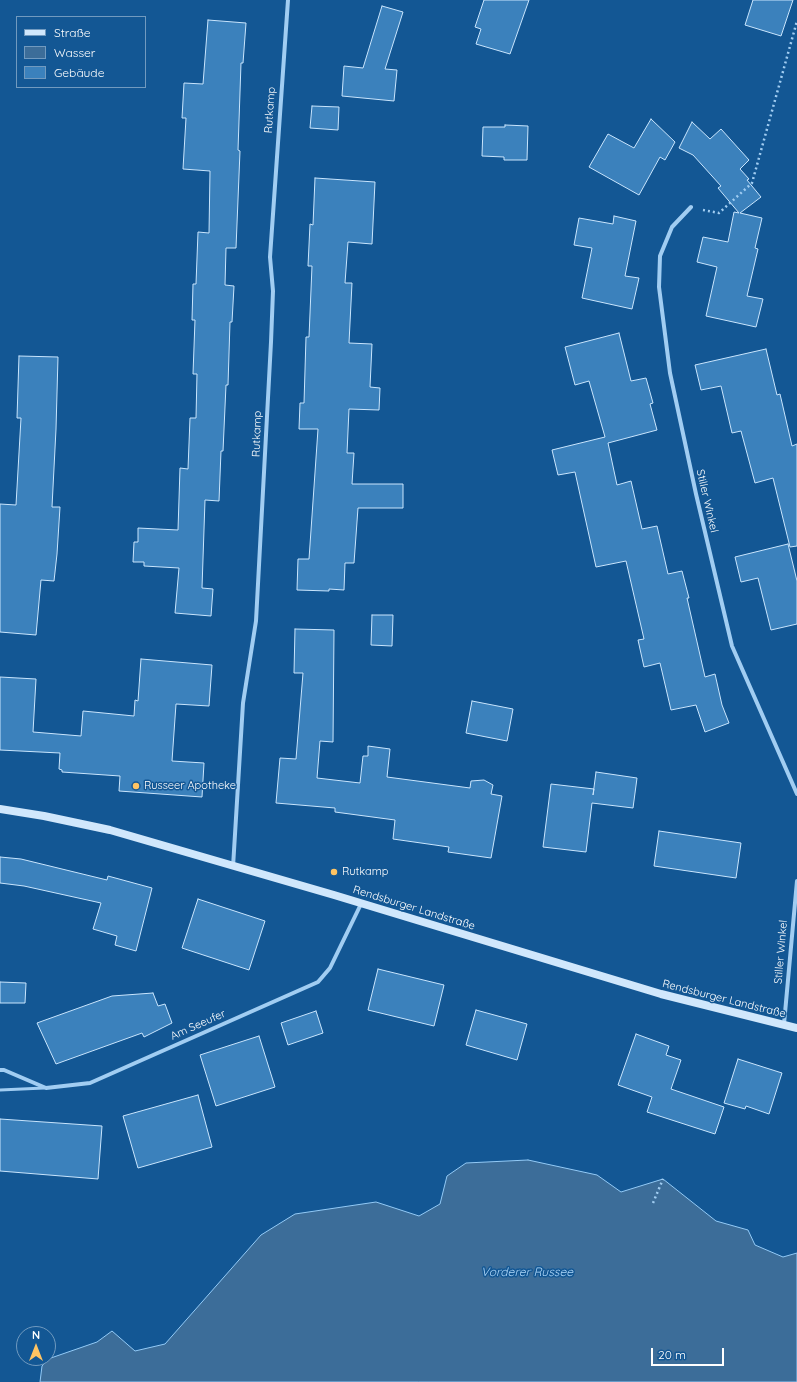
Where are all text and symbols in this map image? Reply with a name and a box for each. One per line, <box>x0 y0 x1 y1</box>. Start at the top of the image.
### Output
legend <box>16 16 146 88</box>
text: Straße <box>54 25 91 40</box>
text: Wasser <box>54 45 95 60</box>
text: Gebäude <box>54 65 104 80</box>
street label: Rutkamp <box>262 86 278 134</box>
street label: Rutkamp <box>250 411 264 457</box>
street label: Stiller Winkel <box>693 468 721 534</box>
place label: Russeer Apotheke <box>144 779 236 793</box>
marker: Russeer Apotheke <box>131 781 141 791</box>
place label: Rutkamp <box>342 865 388 879</box>
marker: Rutkamp <box>329 867 339 877</box>
street label: Rendsburger Landstraße <box>351 883 477 933</box>
street label: Stiller Winkel <box>772 919 790 985</box>
street label: Rendsburger Landstraße <box>661 977 787 1021</box>
street label: Am Seeufer <box>168 1007 228 1043</box>
water label: Vorderer Russee <box>481 1265 573 1279</box>
north arrow <box>16 1326 56 1366</box>
text: N <box>32 1328 40 1342</box>
scale bar <box>653 1340 726 1366</box>
text: 20 m <box>658 1347 686 1362</box>

